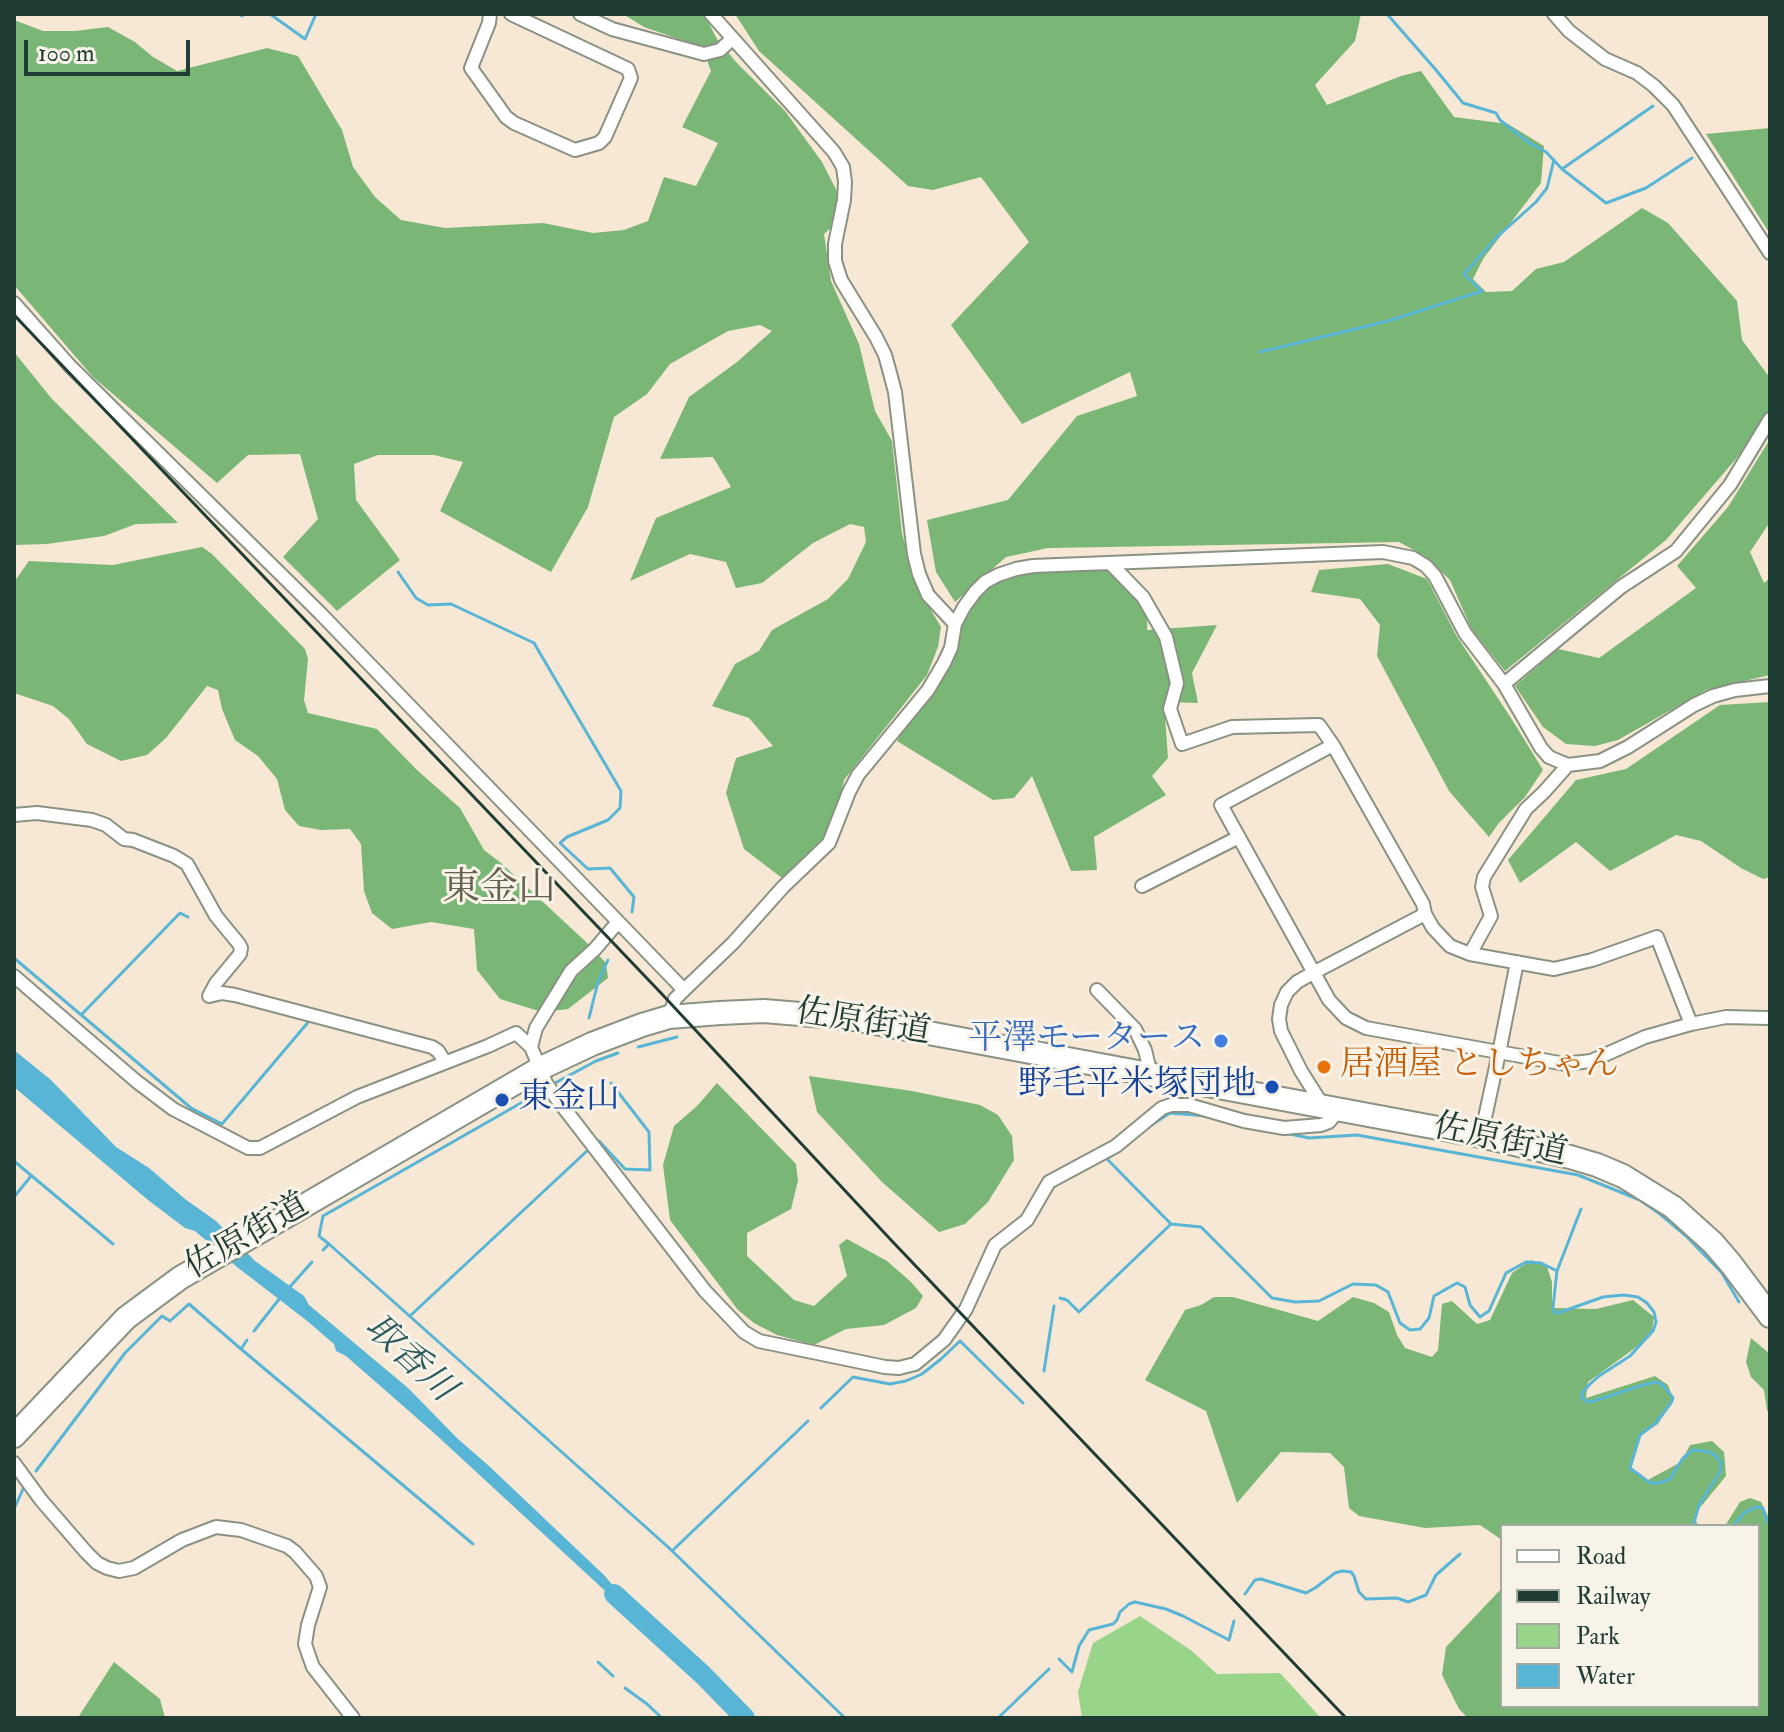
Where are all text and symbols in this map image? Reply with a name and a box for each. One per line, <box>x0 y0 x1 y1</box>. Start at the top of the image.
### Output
scale bar <box>28 24 194 74</box>
text: 100 m <box>38 38 95 69</box>
district label: 東金山 <box>442 868 556 914</box>
street label: 佐原街道 <box>793 993 933 1055</box>
place label: 平澤モータース <box>968 1021 1205 1061</box>
marker: 平澤モータース <box>1212 1032 1230 1050</box>
place label: 居酒屋 としちゃん <box>1340 1047 1619 1087</box>
marker: 居酒屋 としちゃん <box>1315 1058 1333 1076</box>
place label: 野毛平米塚団地 <box>1018 1067 1256 1107</box>
marker: 野毛平米塚団地 <box>1263 1078 1281 1096</box>
place label: 東金山 <box>518 1080 620 1120</box>
marker: 東金山 <box>493 1091 511 1109</box>
street label: 佐原街道 <box>1429 1108 1571 1176</box>
street label: 佐原街道 <box>179 1186 317 1290</box>
water label: 取香川 <box>354 1307 462 1413</box>
legend <box>1500 1524 1760 1708</box>
text: Road <box>1576 1541 1626 1572</box>
text: Railway <box>1576 1581 1650 1612</box>
text: Park <box>1576 1621 1620 1652</box>
text: Water <box>1576 1661 1635 1692</box>

